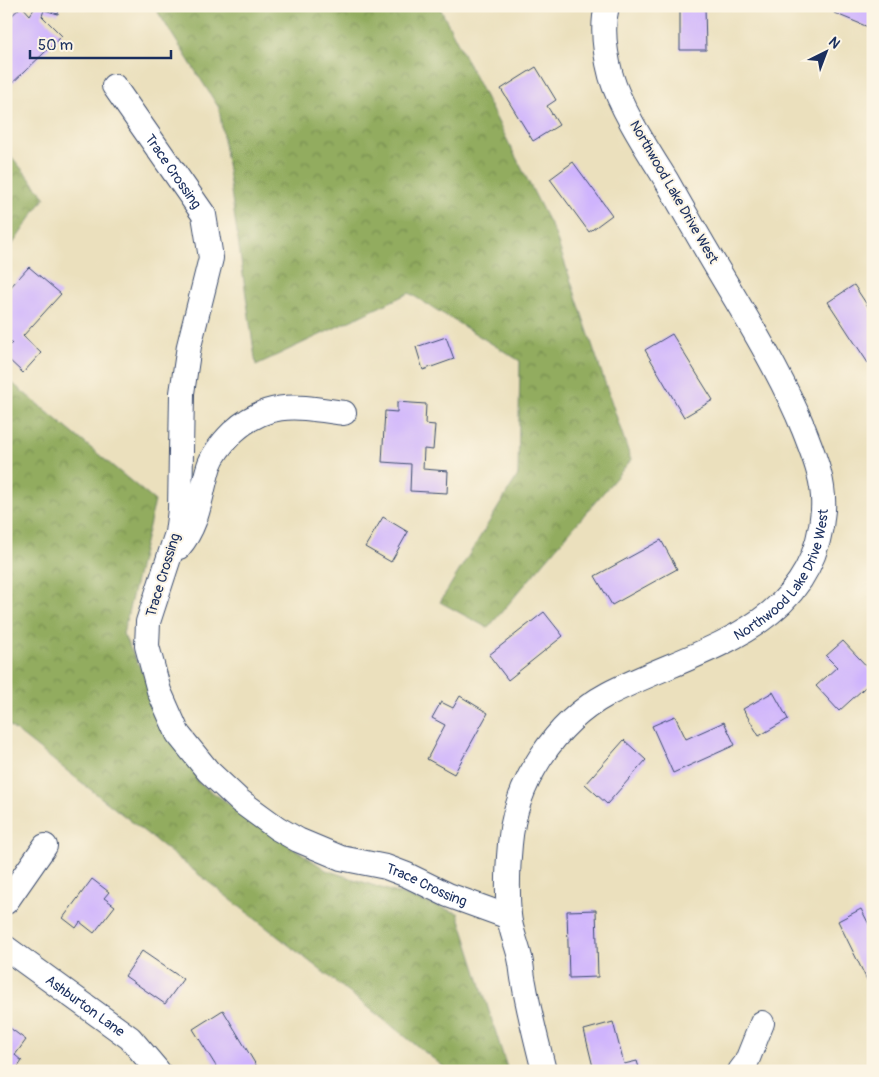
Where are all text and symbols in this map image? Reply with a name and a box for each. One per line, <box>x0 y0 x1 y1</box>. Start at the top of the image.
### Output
scale bar <box>30 28 171 60</box>
north arrow <box>802 28 852 78</box>
text: N <box>825 33 844 52</box>
text: 50 m <box>38 36 73 55</box>
street label: Northwood Lake Drive West <box>626 117 722 267</box>
street label: Trace Crossing <box>142 131 205 212</box>
street label: Northwood Lake Drive West <box>731 508 832 644</box>
street label: Trace Crossing <box>142 531 184 619</box>
street label: Trace Crossing <box>384 859 469 910</box>
street label: Ashburton Lane <box>42 971 128 1040</box>

